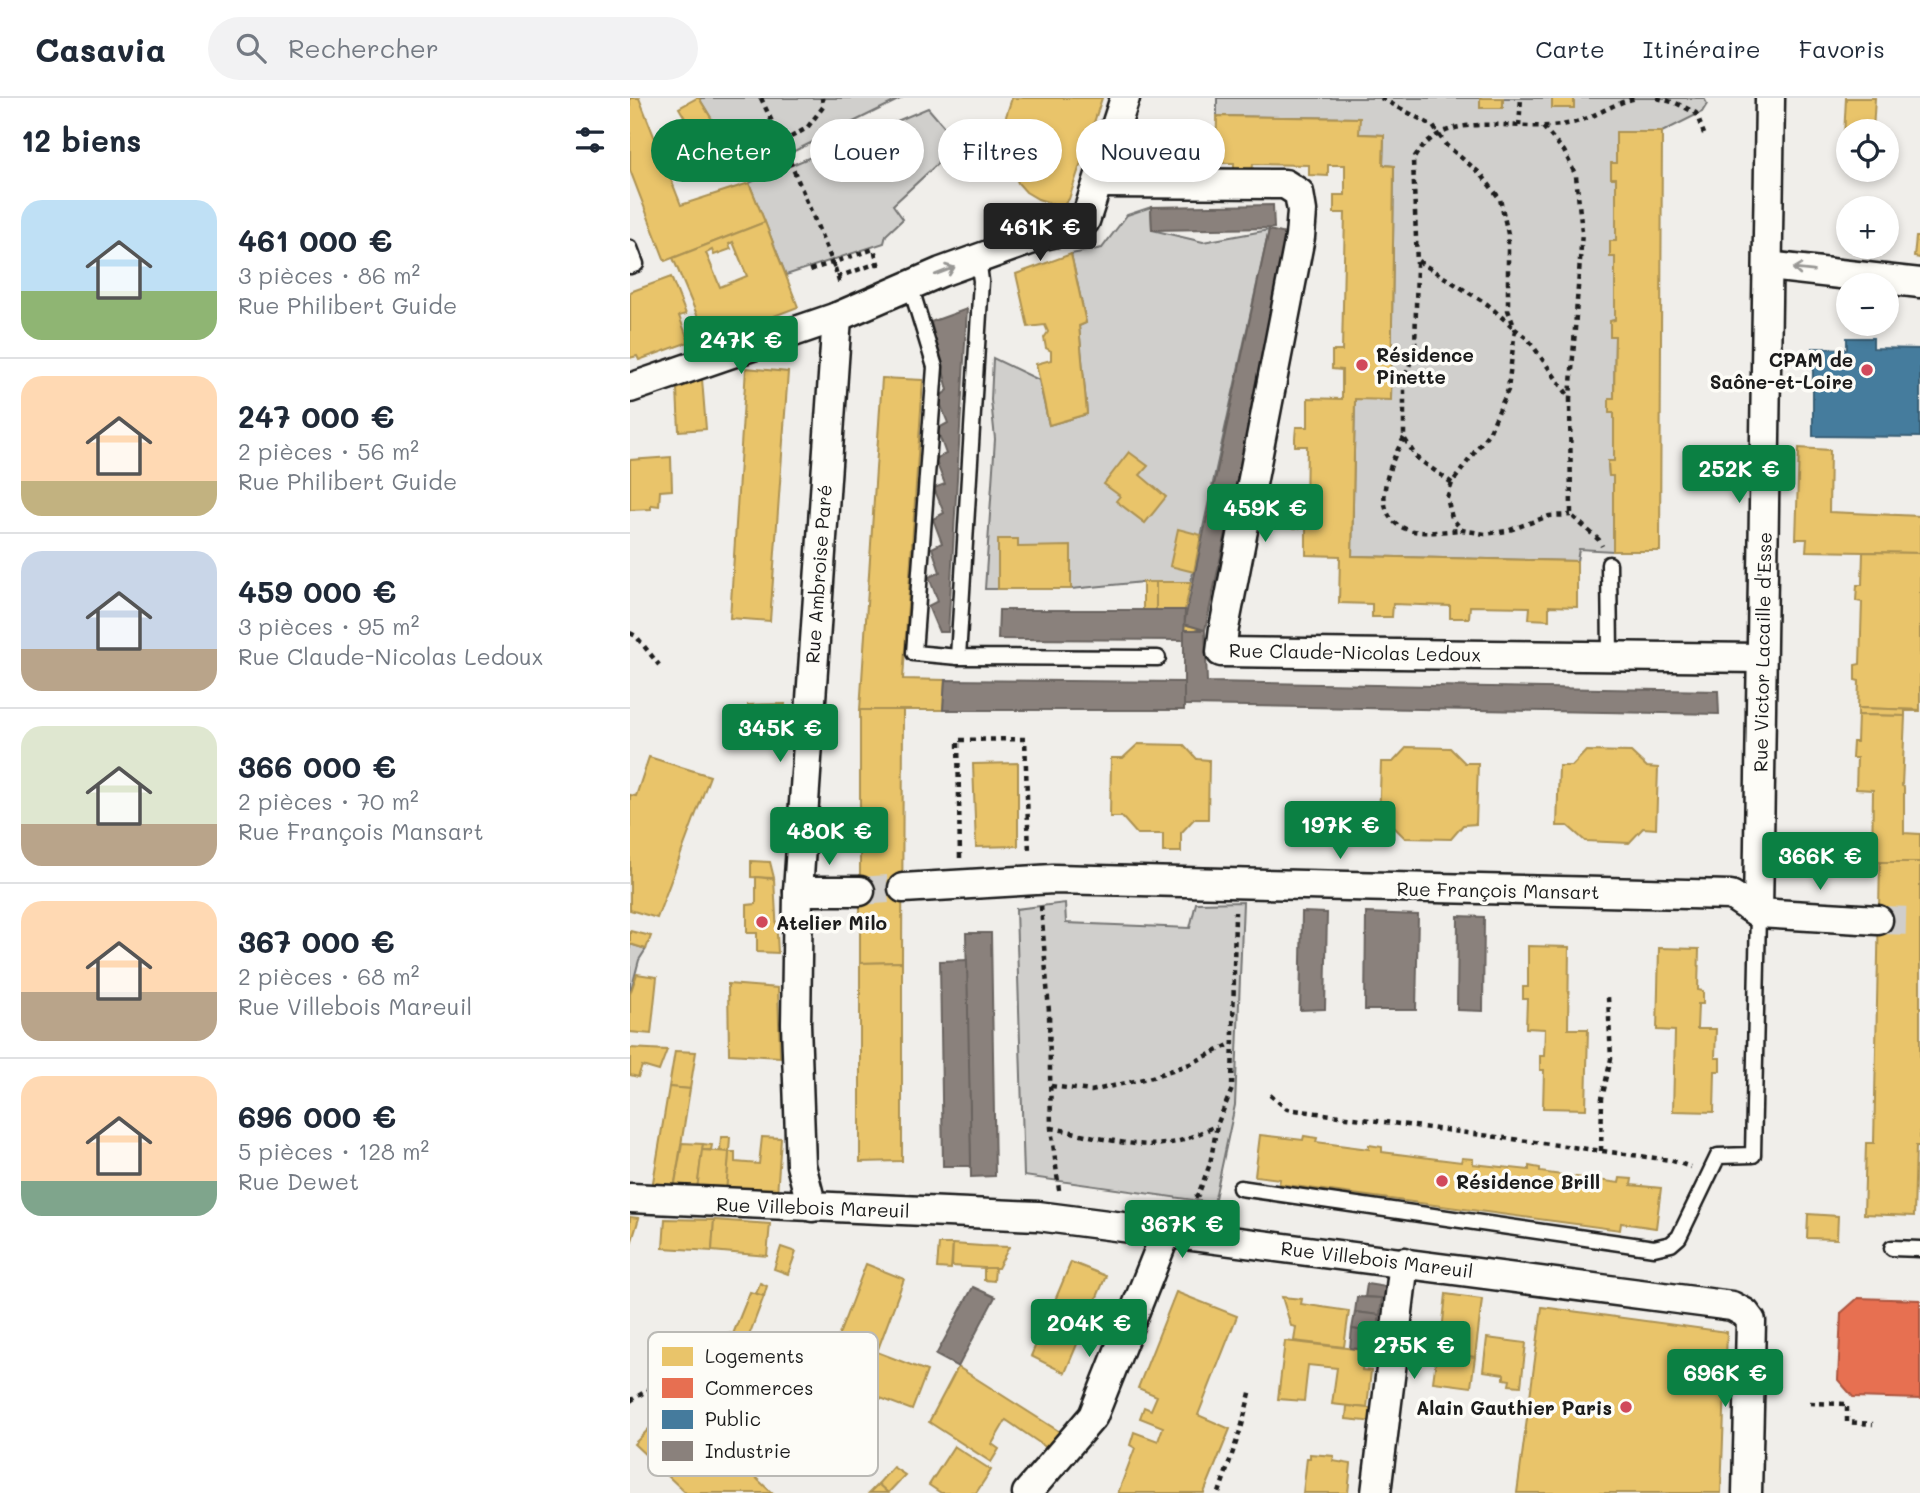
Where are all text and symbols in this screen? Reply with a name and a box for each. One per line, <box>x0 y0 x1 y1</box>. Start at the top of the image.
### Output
search box <box>208 17 698 80</box>
text: Casavia <box>35 27 166 70</box>
icon: search <box>232 29 270 67</box>
text: Rechercher <box>288 31 439 65</box>
text: Carte <box>1535 33 1605 64</box>
text: Itinéraire <box>1643 33 1761 64</box>
text: Favoris <box>1799 33 1885 64</box>
chip: Acheter <box>651 119 796 182</box>
chip: Louer <box>810 119 924 182</box>
chip: Filtres <box>938 119 1062 182</box>
chip: Nouveau <box>1076 119 1225 182</box>
map controls <box>1836 119 1899 336</box>
button: locate <box>1836 119 1899 182</box>
text: 12 biens <box>21 120 141 160</box>
icon: filters <box>571 121 609 159</box>
button: + <box>1836 196 1899 259</box>
pin: 461K € <box>983 204 1097 263</box>
text: 461K € <box>1000 211 1080 241</box>
text: 461 000 € <box>238 220 392 260</box>
icon: home <box>77 228 161 312</box>
text: 3 pièces · 86 m² <box>238 260 420 290</box>
one-way arrow <box>933 263 955 276</box>
one-way arrow <box>1793 263 1815 276</box>
button: − <box>1836 273 1899 336</box>
text: Rue Philibert Guide <box>238 290 457 320</box>
pin: 247K € <box>684 316 798 376</box>
text: 247K € <box>700 324 782 354</box>
place label: Résidence Pinette <box>1376 342 1474 389</box>
place label: CPAM de Saône-et-Loire <box>1710 347 1853 394</box>
marker: Résidence Pinette <box>1354 357 1370 373</box>
marker: CPAM de Saône-et-Loire <box>1859 362 1875 378</box>
text: 247 000 € <box>238 396 394 436</box>
icon: home <box>77 404 161 488</box>
text: 2 pièces · 56 m² <box>238 436 419 466</box>
pin: 252K € <box>1682 446 1796 505</box>
text: 252K € <box>1698 453 1780 483</box>
text: Rue Philibert Guide <box>238 466 457 496</box>
street label: Rue Ambroise Paré <box>799 484 837 664</box>
pin: 459K € <box>1208 484 1322 544</box>
text: 459K € <box>1223 492 1307 522</box>
street label: Rue Victor Lacaille d'Esse <box>1747 532 1777 772</box>
text: 459 000 € <box>238 571 396 611</box>
icon: home <box>77 579 161 663</box>
text: 3 pièces · 95 m² <box>238 611 419 641</box>
street label: Rue Claude-Nicolas Ledoux <box>1229 637 1481 667</box>
text: Rue Claude-Nicolas Ledoux <box>238 641 543 671</box>
pin: 345K € <box>723 704 837 764</box>
text: 345K € <box>738 712 822 742</box>
text: 366 000 € <box>238 746 396 786</box>
icon: home <box>77 754 161 838</box>
text: 2 pièces · 70 m² <box>238 786 419 816</box>
pin: 197K € <box>1283 802 1397 861</box>
pin: 480K € <box>772 808 886 867</box>
text: 197K € <box>1301 809 1379 839</box>
text: 480K € <box>786 815 872 845</box>
text: Rue François Mansart <box>238 816 484 846</box>
pin: 366K € <box>1763 832 1877 892</box>
text: 366K € <box>1778 840 1862 870</box>
street label: Rue François Mansart <box>1396 876 1600 904</box>
place label: Atelier Milo <box>776 910 887 935</box>
marker: Atelier Milo <box>754 914 770 930</box>
text: 367 000 € <box>238 921 395 961</box>
icon: home <box>77 929 161 1013</box>
text: 2 pièces · 68 m² <box>238 961 420 991</box>
text: Rue Villebois Mareuil <box>238 991 472 1021</box>
text: 696 000 € <box>238 1096 396 1136</box>
icon: home <box>77 1104 161 1188</box>
text: 5 pièces · 128 m² <box>238 1136 429 1166</box>
text: Rue Dewet <box>238 1166 359 1196</box>
place label: Résidence Brill <box>1456 1169 1600 1194</box>
marker: Résidence Brill <box>1434 1173 1450 1189</box>
street label: Rue Villebois Mareuil <box>716 1191 910 1223</box>
pin: 367K € <box>1125 1200 1239 1260</box>
text: 367K € <box>1141 1208 1223 1238</box>
street label: Rue Villebois Mareuil <box>1279 1235 1475 1283</box>
pin: 204K € <box>1032 1300 1146 1359</box>
text: 204K € <box>1047 1307 1131 1337</box>
pin: 275K € <box>1357 1322 1471 1381</box>
text: 275K € <box>1373 1329 1455 1359</box>
legend <box>648 1332 878 1476</box>
text: Logements <box>705 1343 804 1368</box>
pin: 696K € <box>1668 1350 1782 1409</box>
text: 696K € <box>1683 1357 1767 1387</box>
text: Commerces <box>705 1375 814 1400</box>
place label: Alain Gauthier Paris <box>1416 1395 1612 1420</box>
marker: Alain Gauthier Paris <box>1618 1399 1634 1415</box>
text: Public <box>705 1406 761 1431</box>
text: Industrie <box>705 1438 791 1463</box>

